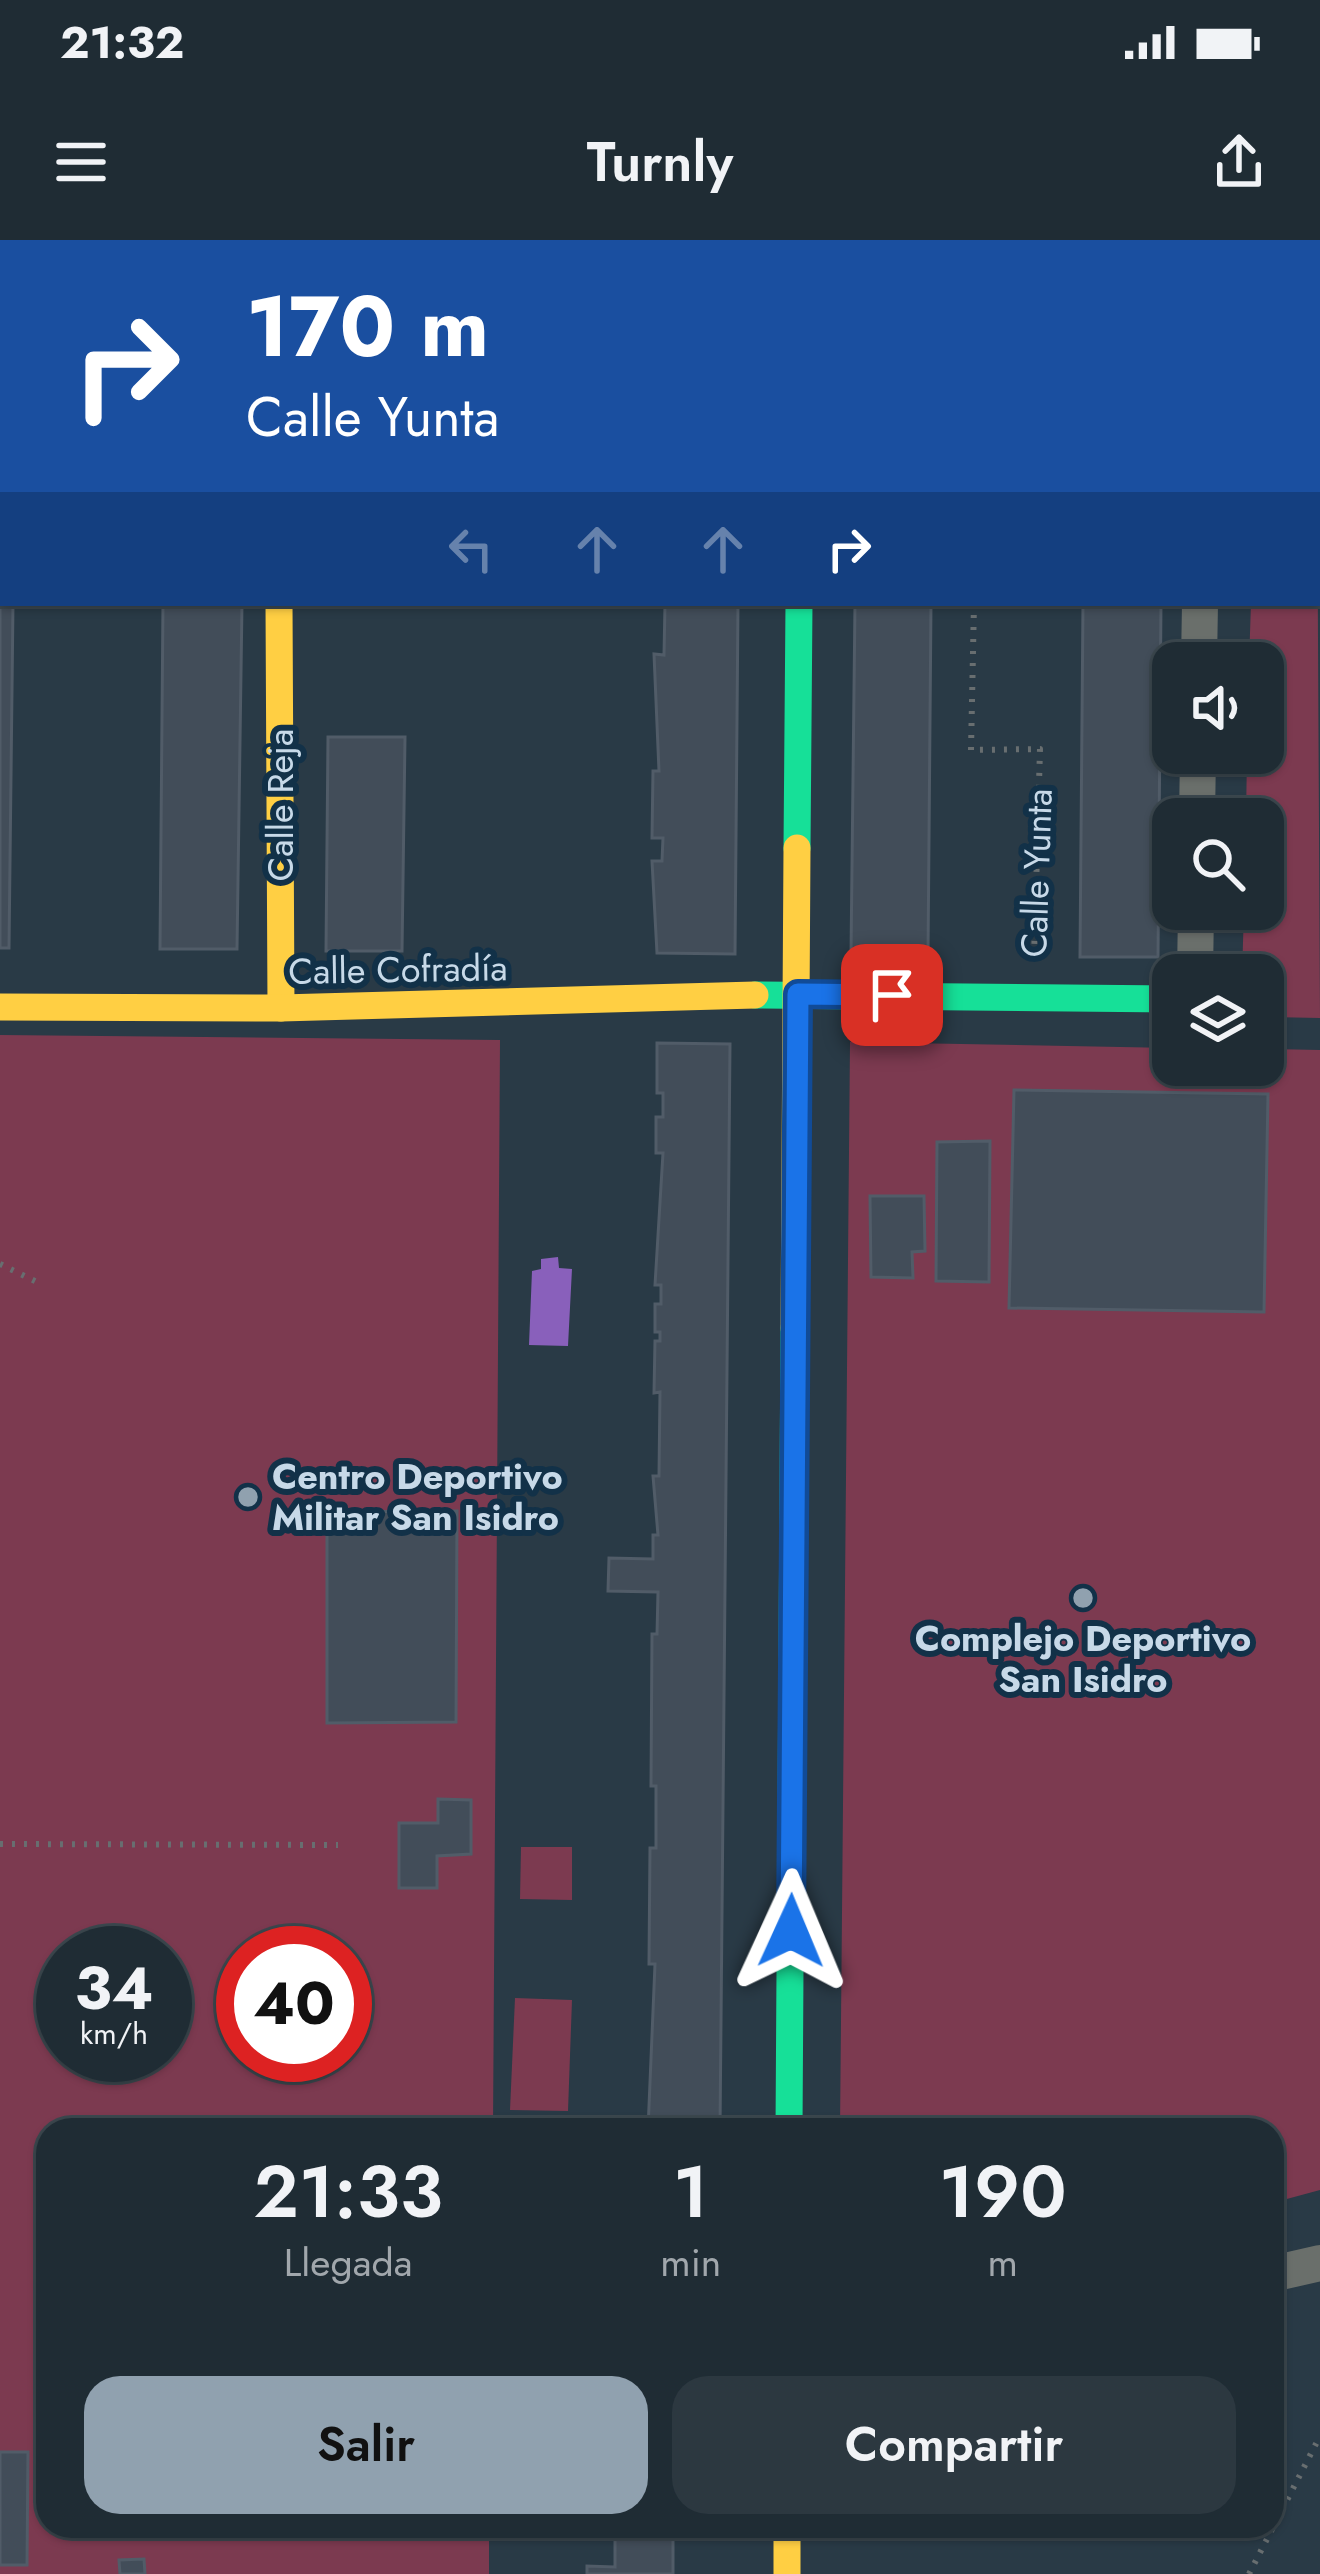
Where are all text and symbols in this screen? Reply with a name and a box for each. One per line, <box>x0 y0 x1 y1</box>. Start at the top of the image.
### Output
text: 21:32 <box>60 10 184 75</box>
text: Turnly <box>587 123 733 201</box>
icon: menu <box>48 129 114 195</box>
icon: share <box>1206 129 1272 195</box>
text: 170 m <box>246 266 489 388</box>
icon: right <box>48 288 204 444</box>
text: Calle Yunta <box>246 378 499 456</box>
icon: left <box>438 516 504 582</box>
icon: ahead <box>564 516 630 582</box>
icon: ahead <box>690 516 756 582</box>
icon: right <box>816 516 882 582</box>
map controls <box>1152 642 1284 1086</box>
button: sound <box>1152 642 1284 774</box>
street label: Calle Reja <box>254 729 306 881</box>
street label: Calle Yunta <box>1007 788 1065 958</box>
button: search <box>1152 798 1284 930</box>
street label: Calle Cofradía <box>288 941 508 997</box>
pin <box>841 944 943 1046</box>
button: layers <box>1152 954 1284 1086</box>
icon: arrive <box>859 962 925 1028</box>
place label: Centro Deportivo Militar San Isidro <box>272 1450 563 1543</box>
marker: Centro Deportivo Militar San Isidro <box>235 1484 261 1510</box>
marker: Complejo Deportivo San Isidro <box>1070 1585 1096 1611</box>
place label: Complejo Deportivo San Isidro <box>915 1612 1251 1705</box>
position arrow <box>728 1868 854 1994</box>
speed limit sign: 40 <box>216 1926 372 2082</box>
text: 34 <box>74 1945 154 2032</box>
text: km/h <box>80 2012 148 2055</box>
text: 21:33 <box>253 2140 443 2244</box>
text: 1 <box>673 2140 708 2244</box>
text: 190 <box>939 2140 1066 2244</box>
text: Llegada <box>284 2234 412 2291</box>
text: min <box>660 2234 721 2291</box>
text: m <box>987 2234 1018 2291</box>
button: Salir <box>84 2376 648 2514</box>
button: Compartir <box>672 2376 1236 2514</box>

